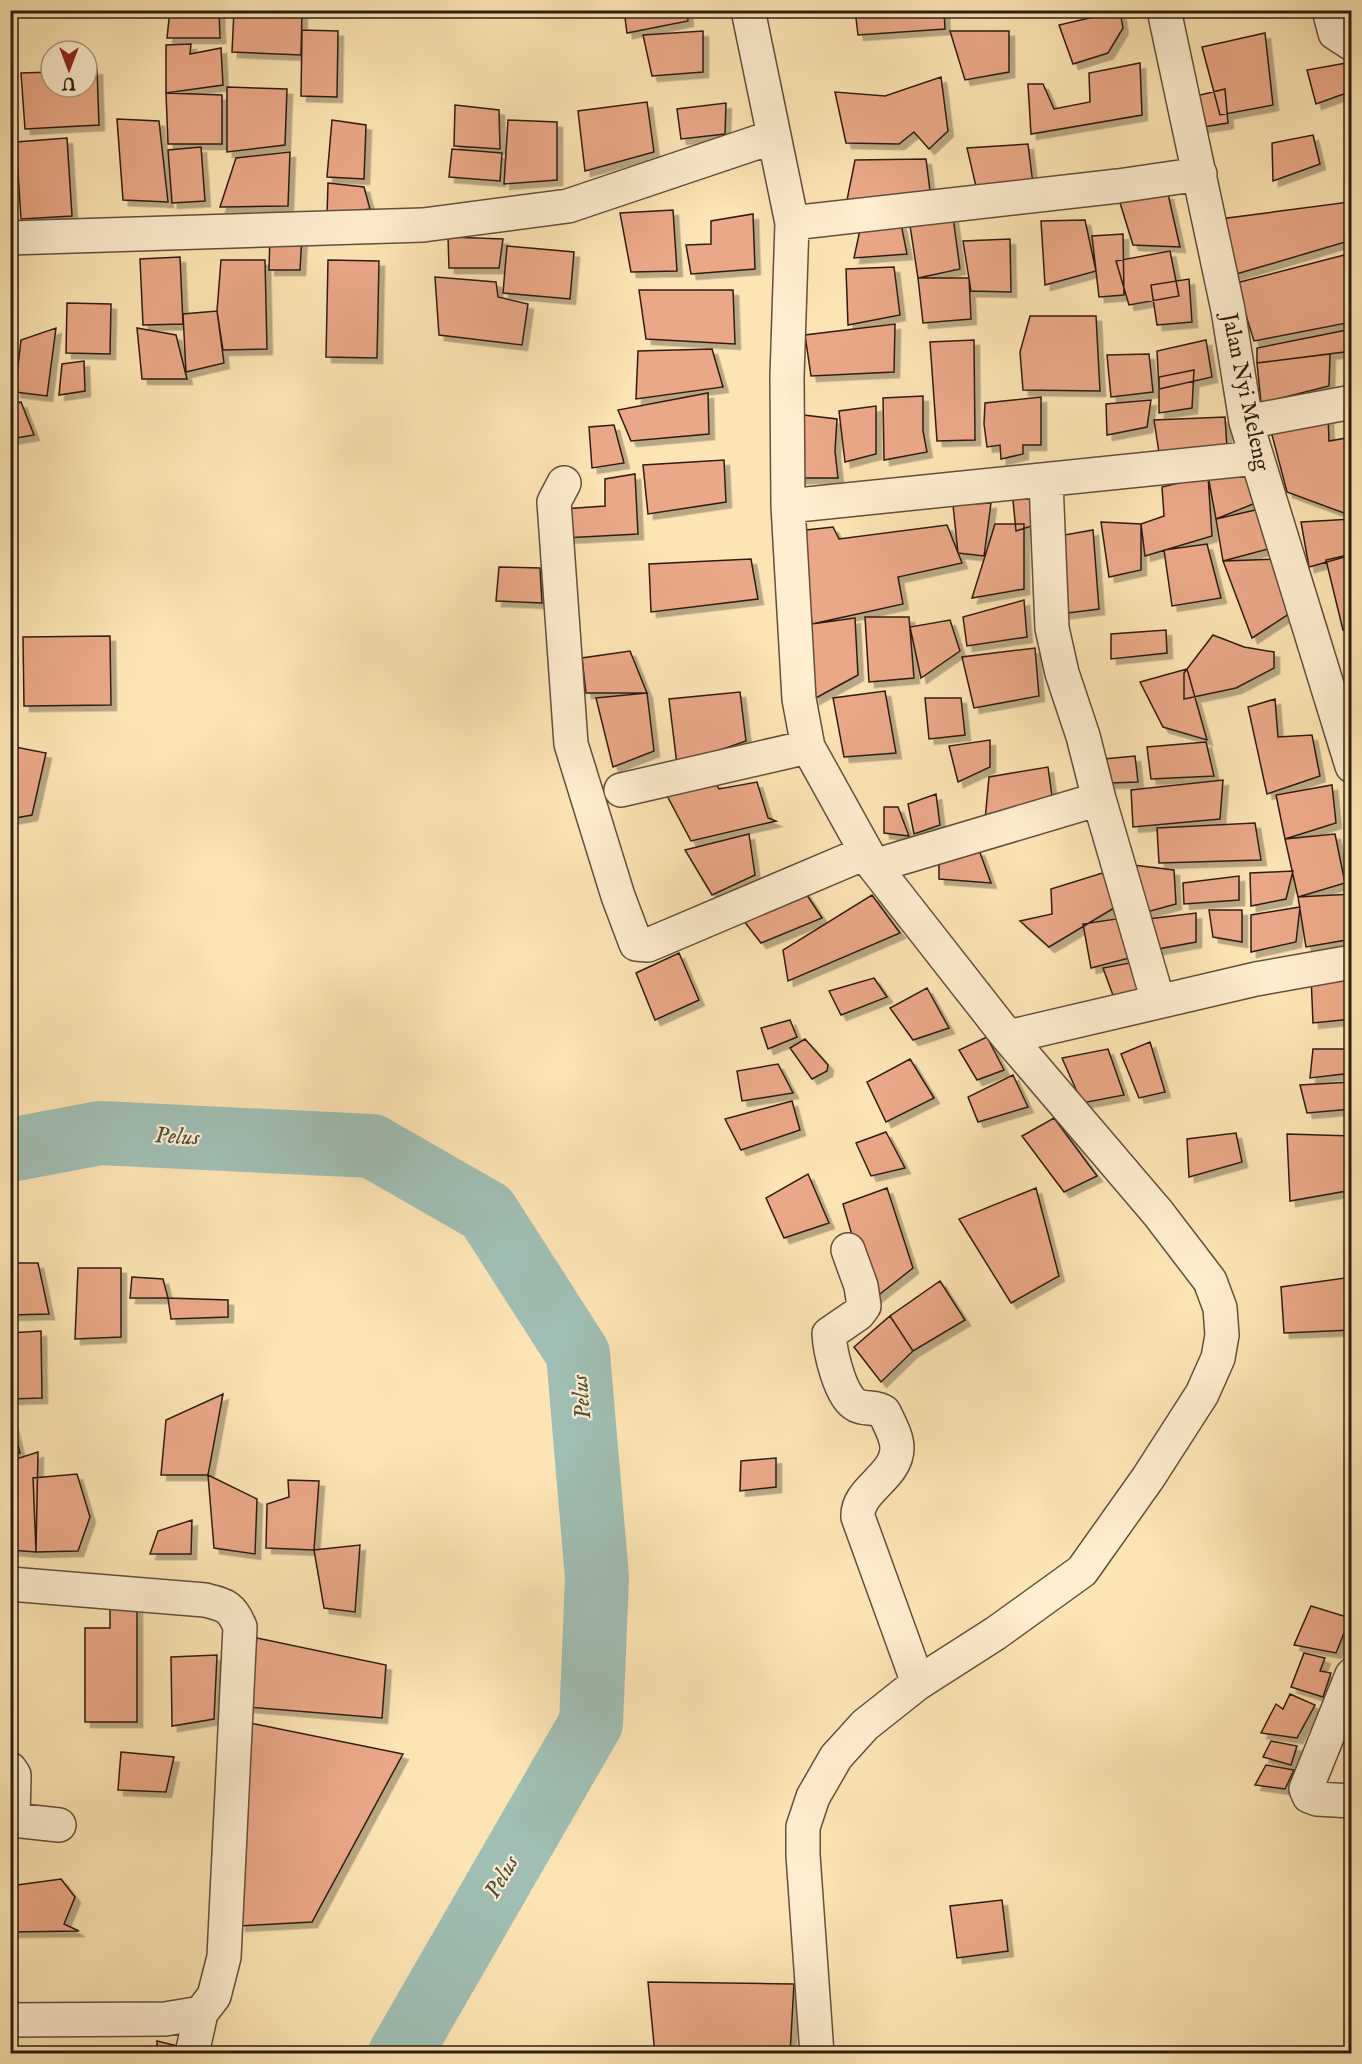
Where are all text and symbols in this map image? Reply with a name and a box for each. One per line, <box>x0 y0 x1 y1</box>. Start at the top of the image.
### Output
north arrow <box>39 39 99 99</box>
text: U <box>62 72 77 92</box>
street label: Jalan Nyi Meleng <box>1214 308 1276 474</box>
water label: Pelus <box>154 1120 201 1154</box>
water label: Pelus <box>565 1372 599 1421</box>
water label: Pelus <box>477 1849 527 1904</box>

